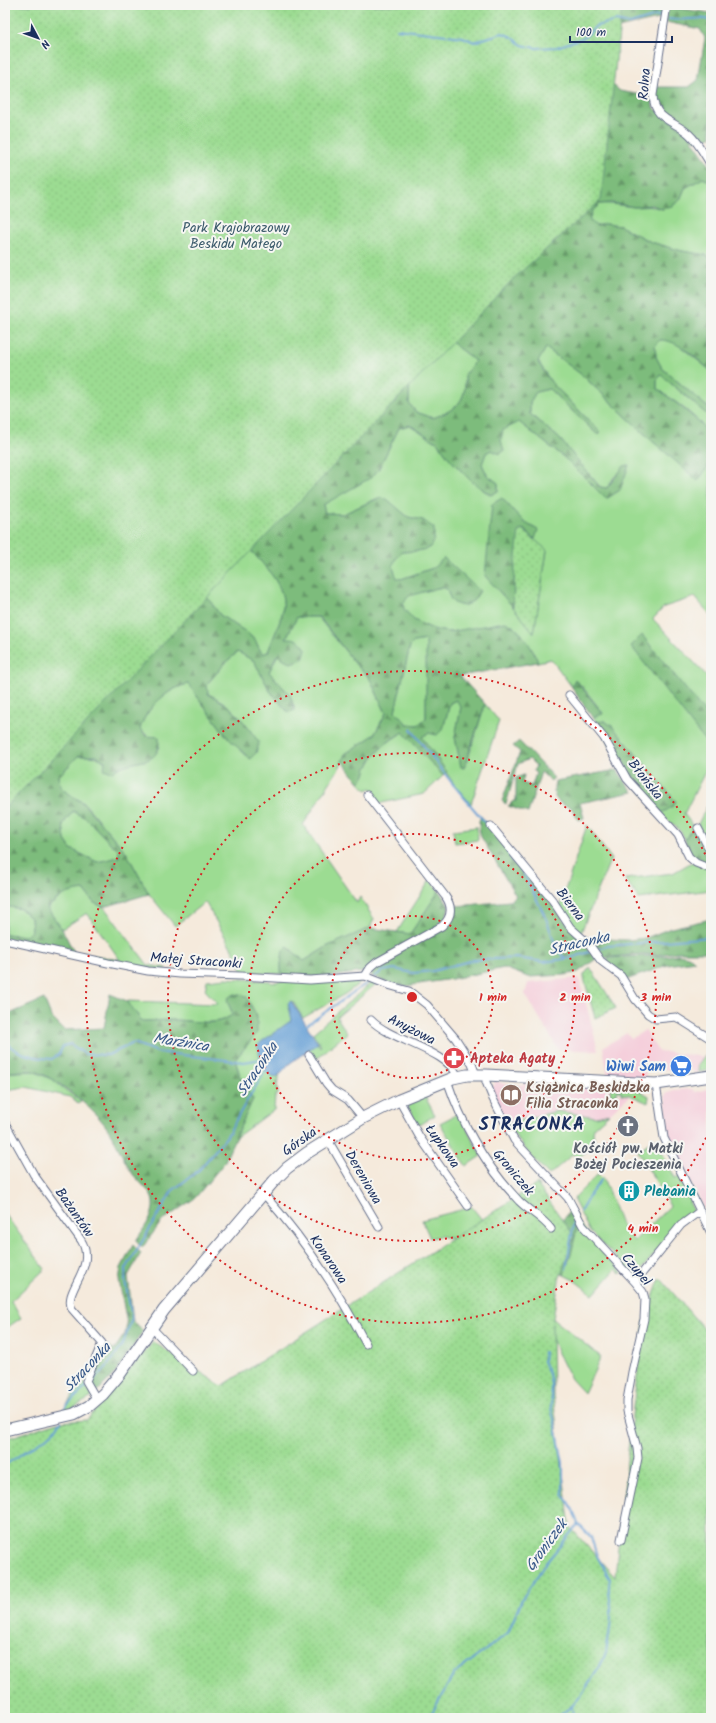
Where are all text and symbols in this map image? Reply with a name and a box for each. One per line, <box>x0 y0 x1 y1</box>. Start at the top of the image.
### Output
north arrow <box>18 18 58 58</box>
scale bar <box>570 18 672 44</box>
text: 100 m <box>576 23 607 42</box>
text: N <box>36 35 54 52</box>
street label: Rolna <box>633 67 657 101</box>
park label: Park Krajobrazowy Beskidu Małego <box>182 217 290 255</box>
street label: Błońska <box>622 754 668 805</box>
street label: Bierna <box>550 883 590 926</box>
water label: Straconka <box>547 925 613 963</box>
street label: Małej Straconki <box>149 947 243 975</box>
text: 1 min <box>479 988 507 1007</box>
text: 2 min <box>559 988 591 1007</box>
text: 3 min <box>640 988 672 1007</box>
centre of rings <box>405 990 419 1004</box>
street label: Anyżowa <box>384 1009 439 1051</box>
water label: Marźnica <box>152 1027 211 1059</box>
water label: Straconka <box>231 1037 285 1102</box>
pharmacy icon: Apteka Agaty <box>441 1045 467 1071</box>
place label: Apteka Agaty <box>470 1048 556 1070</box>
supermarket icon: Wiwi Sam <box>668 1053 694 1079</box>
place label: Wiwi Sam <box>606 1056 667 1078</box>
place label: Książnica Beskidzka Filia Straconka <box>526 1077 650 1115</box>
library icon: Książnica Beskidzka Filia Straconka <box>498 1082 524 1108</box>
district label: STRACONKA <box>479 1111 585 1140</box>
church icon: Kościół pw. Matki Bożej Pocieszenia <box>615 1113 641 1139</box>
street label: Łupkowa <box>419 1120 465 1173</box>
street label: Górska <box>277 1122 322 1162</box>
place label: Kościół pw. Matki Bożej Pocieszenia <box>573 1138 683 1176</box>
street label: Groniczek <box>487 1144 540 1201</box>
street label: Dereniowa <box>339 1146 388 1209</box>
building icon: Plebania <box>616 1178 642 1204</box>
place label: Plebania <box>644 1181 696 1203</box>
street label: Bażantów <box>49 1183 100 1243</box>
text: 4 min <box>628 1219 659 1238</box>
street label: Konarowa <box>304 1230 353 1289</box>
street label: Czupel <box>616 1248 657 1292</box>
water label: Straconka <box>58 1336 118 1398</box>
water label: Groniczek <box>520 1513 575 1577</box>

